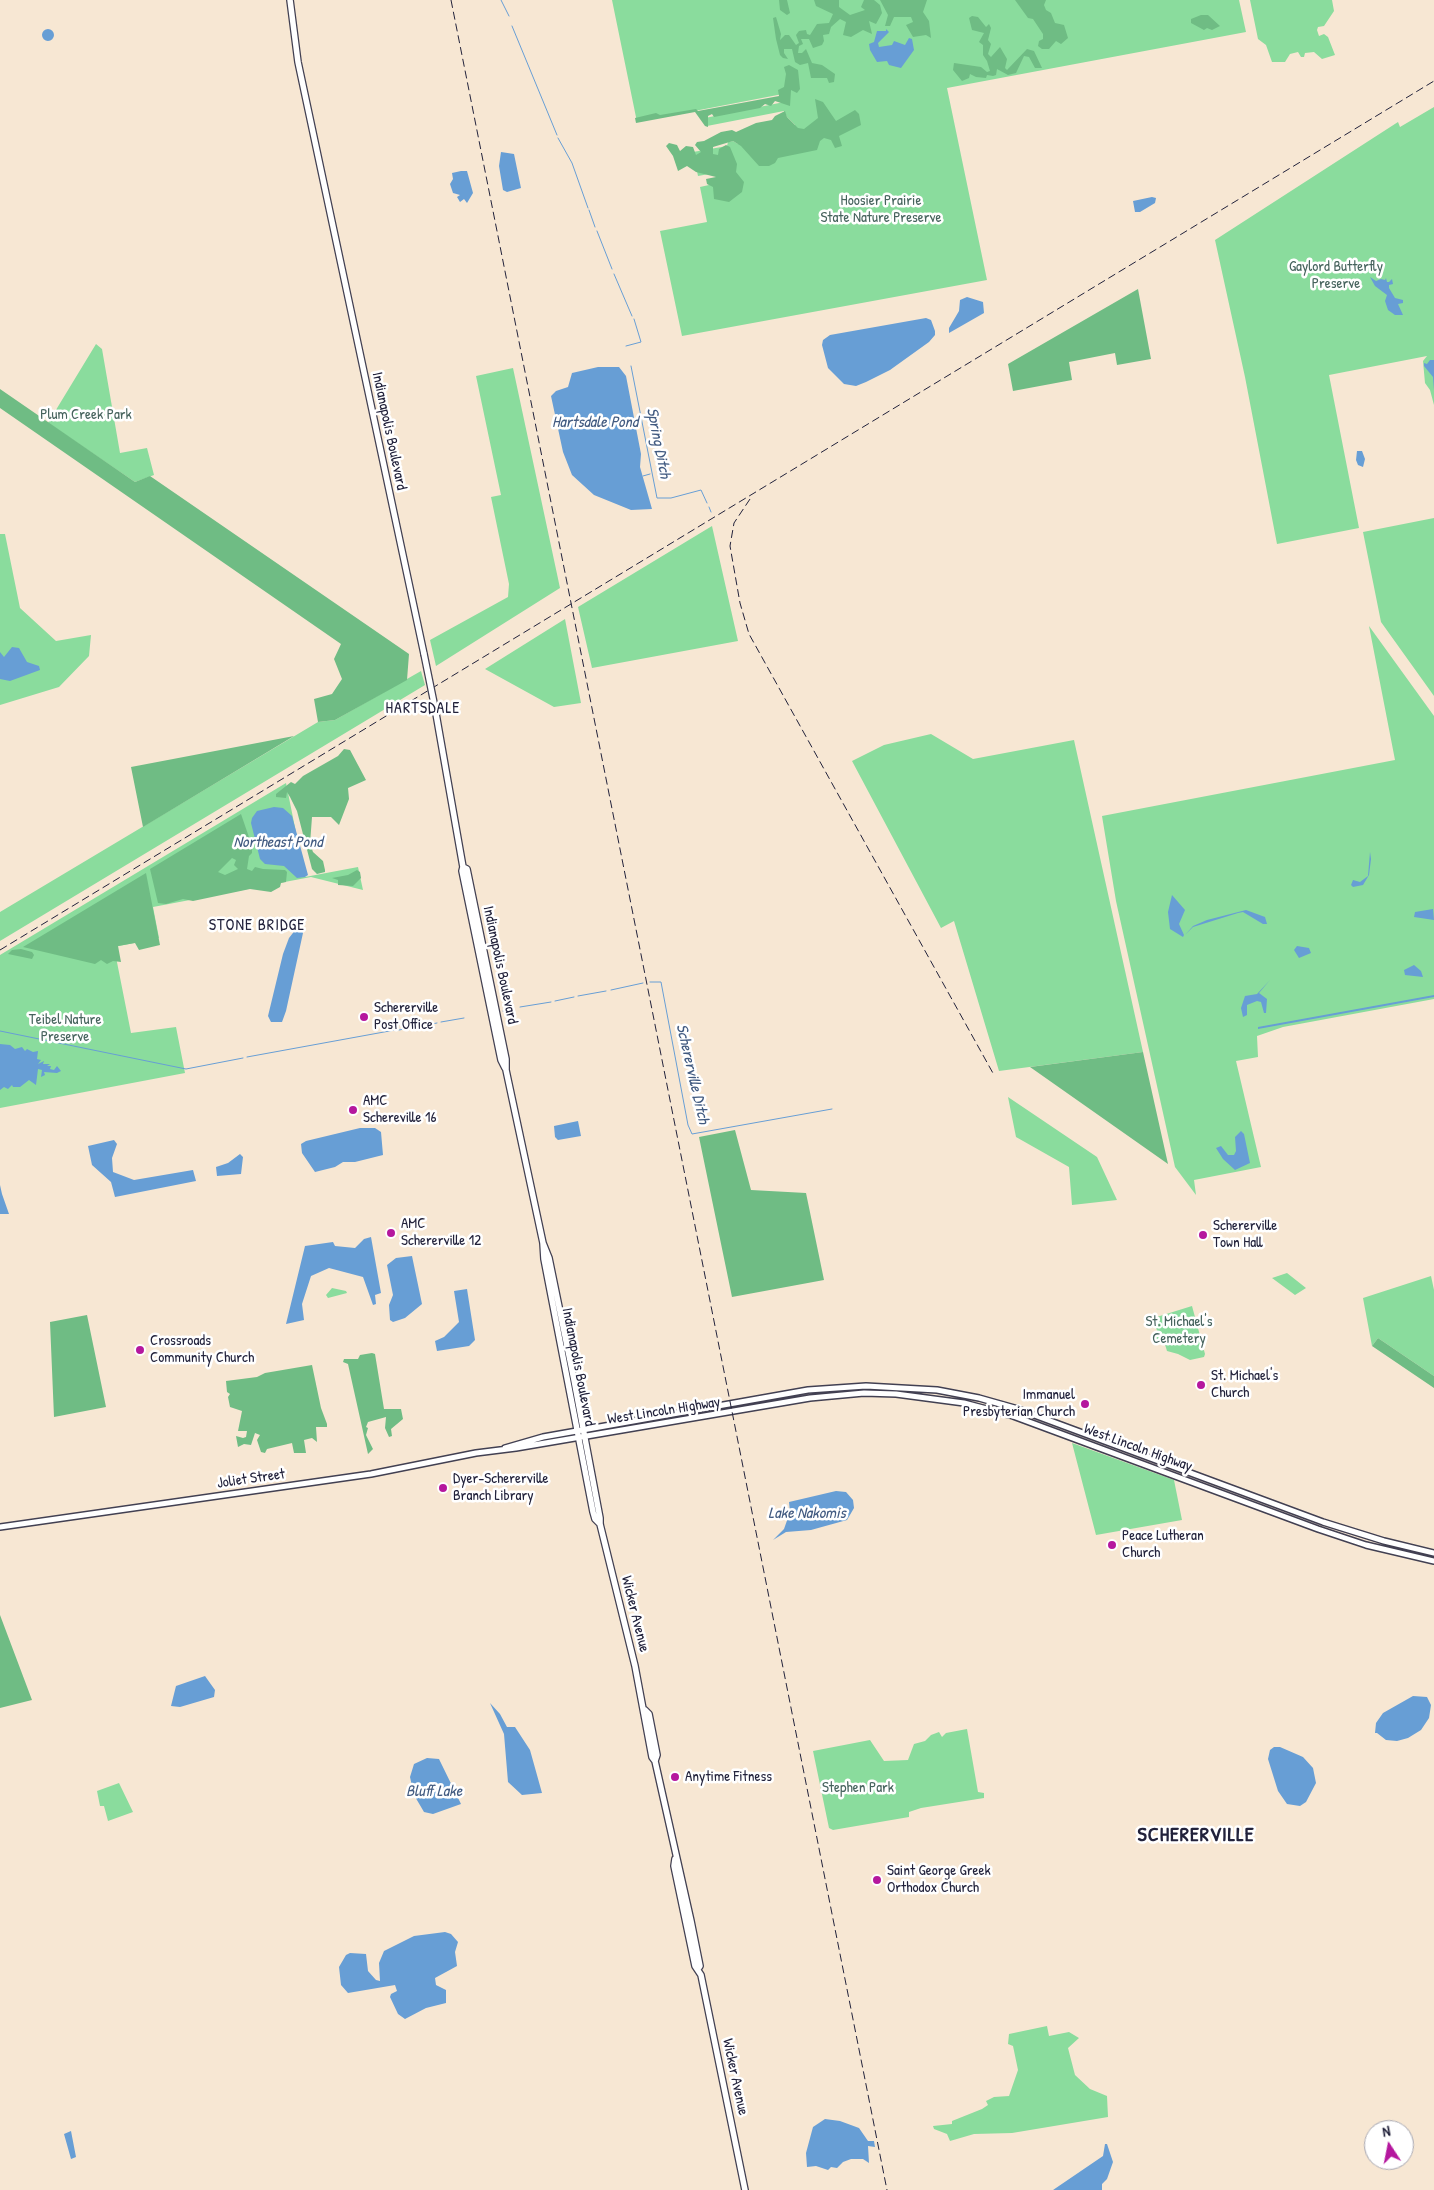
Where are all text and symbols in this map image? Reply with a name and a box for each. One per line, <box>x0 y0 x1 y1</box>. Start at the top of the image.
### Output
park label: Hoosier Prairie State Nature Preserve <box>820 192 942 227</box>
park label: Gaylord Butterfly Preserve <box>1289 258 1383 293</box>
street label: Indianapolis Boulevard <box>368 370 410 492</box>
park label: Plum Creek Park <box>40 406 132 424</box>
water label: Spring Ditch <box>642 406 674 480</box>
water label: Hartsdale Pond <box>552 413 638 433</box>
district label: HARTSDALE <box>384 699 462 719</box>
water label: Northeast Pond <box>234 833 322 853</box>
street label: Indianapolis Boulevard <box>479 904 521 1026</box>
district label: STONE BRIDGE <box>207 916 307 936</box>
place label: Schererville Post Office <box>374 999 438 1034</box>
park label: Teibel Nature Preserve <box>29 1011 101 1046</box>
marker: Schererville Post Office <box>358 1011 370 1023</box>
water label: Schererville Ditch <box>671 1022 713 1126</box>
place label: AMC Schereville 16 <box>363 1092 436 1127</box>
marker: AMC Schereville 16 <box>347 1104 359 1116</box>
place label: AMC Schererville 12 <box>401 1215 481 1250</box>
place label: Schererville Town Hall <box>1213 1217 1277 1252</box>
marker: AMC Schererville 12 <box>385 1227 397 1239</box>
marker: Schererville Town Hall <box>1197 1229 1209 1241</box>
street label: Indianapolis Boulevard <box>558 1306 598 1428</box>
park label: St. Michael's Cemetery <box>1145 1313 1213 1348</box>
place label: Crossroads Community Church <box>150 1332 254 1367</box>
marker: Crossroads Community Church <box>134 1344 146 1356</box>
place label: St. Michael's Church <box>1211 1367 1278 1402</box>
marker: St. Michael's Church <box>1195 1379 1207 1391</box>
place label: Immanuel Presbyterian Church <box>963 1386 1075 1421</box>
street label: West Lincoln Highway <box>606 1393 722 1429</box>
marker: Immanuel Presbyterian Church <box>1079 1398 1091 1410</box>
street label: West Lincoln Highway <box>1081 1420 1195 1476</box>
street label: Joliet Street <box>216 1465 286 1493</box>
place label: Dyer-Schererville Branch Library <box>453 1470 549 1505</box>
marker: Dyer-Schererville Branch Library <box>437 1482 449 1494</box>
water label: Lake Nakomis <box>768 1504 846 1524</box>
place label: Peace Lutheran Church <box>1122 1527 1204 1562</box>
marker: Peace Lutheran Church <box>1106 1539 1118 1551</box>
street label: Wicker Avenue <box>617 1574 653 1654</box>
place label: Anytime Fitness <box>685 1768 772 1786</box>
marker: Anytime Fitness <box>669 1771 681 1783</box>
park label: Stephen Park <box>822 1779 894 1797</box>
water label: Bluff Lake <box>406 1782 462 1802</box>
district label: SCHERERVILLE <box>1136 1824 1256 1848</box>
place label: Saint George Greek Orthodox Church <box>887 1862 991 1897</box>
marker: Saint George Greek Orthodox Church <box>871 1874 883 1886</box>
street label: Wicker Avenue <box>718 2037 752 2117</box>
north arrow <box>1364 2120 1414 2170</box>
text: N <box>1381 2121 1392 2141</box>

